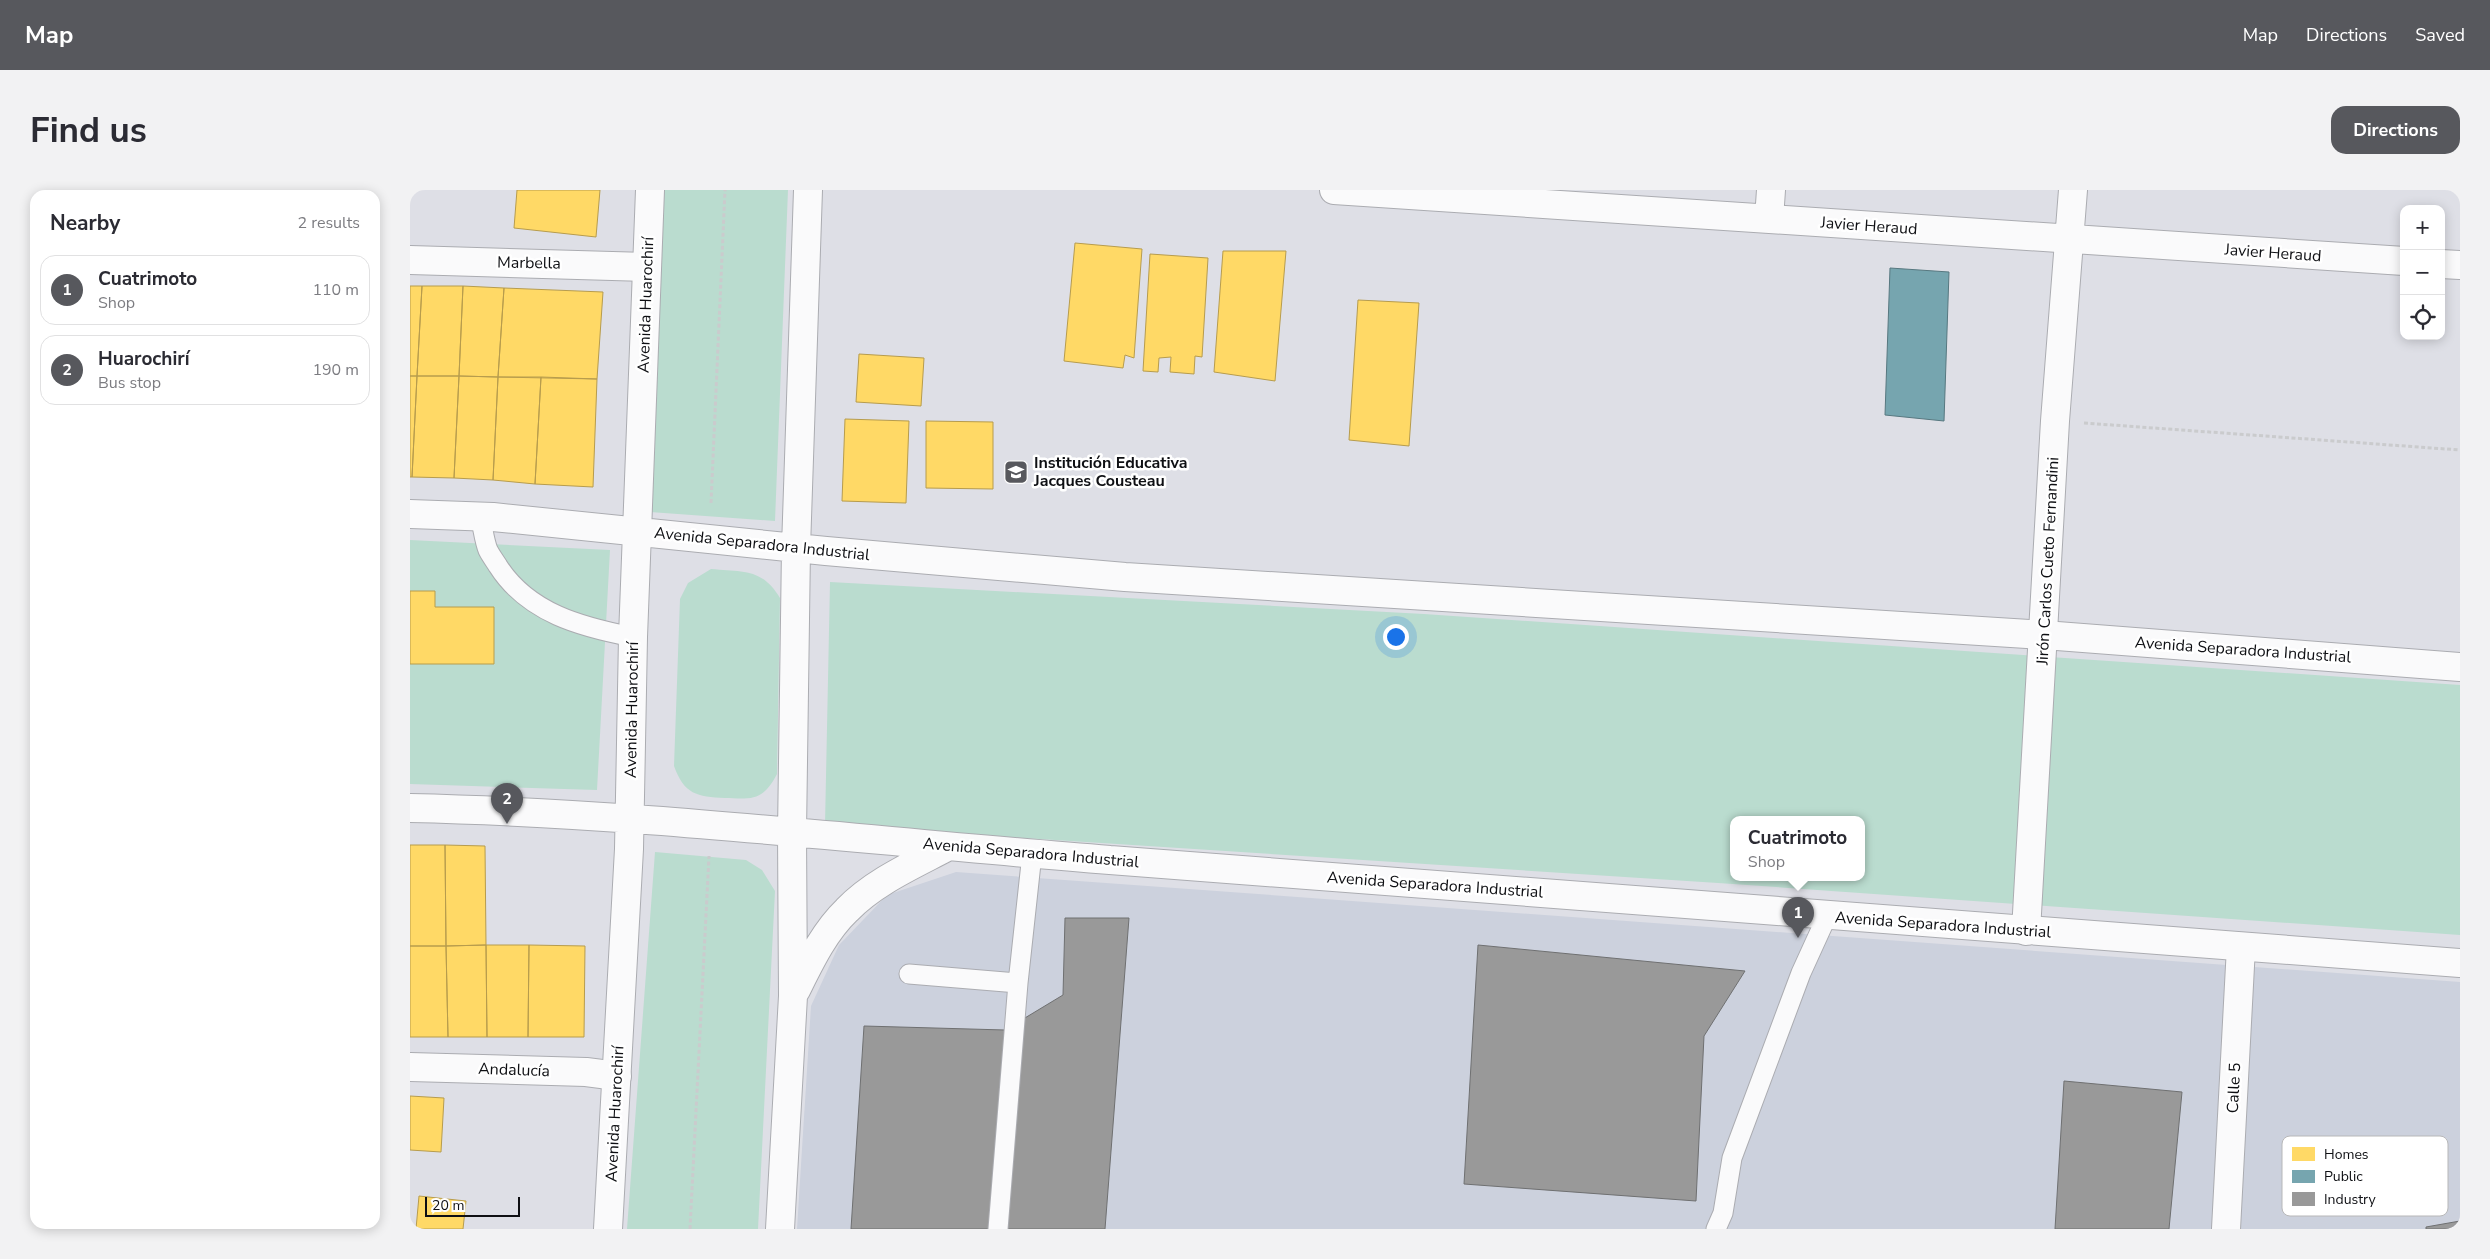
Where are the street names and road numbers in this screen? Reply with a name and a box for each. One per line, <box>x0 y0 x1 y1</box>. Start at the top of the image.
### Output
street label: Javier Heraud <box>1819 212 1918 240</box>
street label: Avenida Huarochirí <box>633 235 659 374</box>
street label: Javier Heraud <box>2223 239 2322 267</box>
street label: Marbella <box>497 251 561 275</box>
street label: Jirón Carlos Cueto Fernandini <box>2032 456 2064 667</box>
street label: Avenida Separadora Industrial <box>653 522 871 566</box>
street label: Avenida Separadora Industrial <box>2134 631 2352 669</box>
street label: Avenida Huarochirí <box>620 640 644 778</box>
street label: Avenida Separadora Industrial <box>922 833 1140 873</box>
street label: Avenida Separadora Industrial <box>1326 866 1544 904</box>
street label: Avenida Separadora Industrial <box>1834 906 2052 944</box>
street label: Avenida Huarochirí <box>600 1044 630 1183</box>
street label: Andalucía <box>478 1058 550 1082</box>
street label: Calle 5 <box>2222 1062 2246 1114</box>

